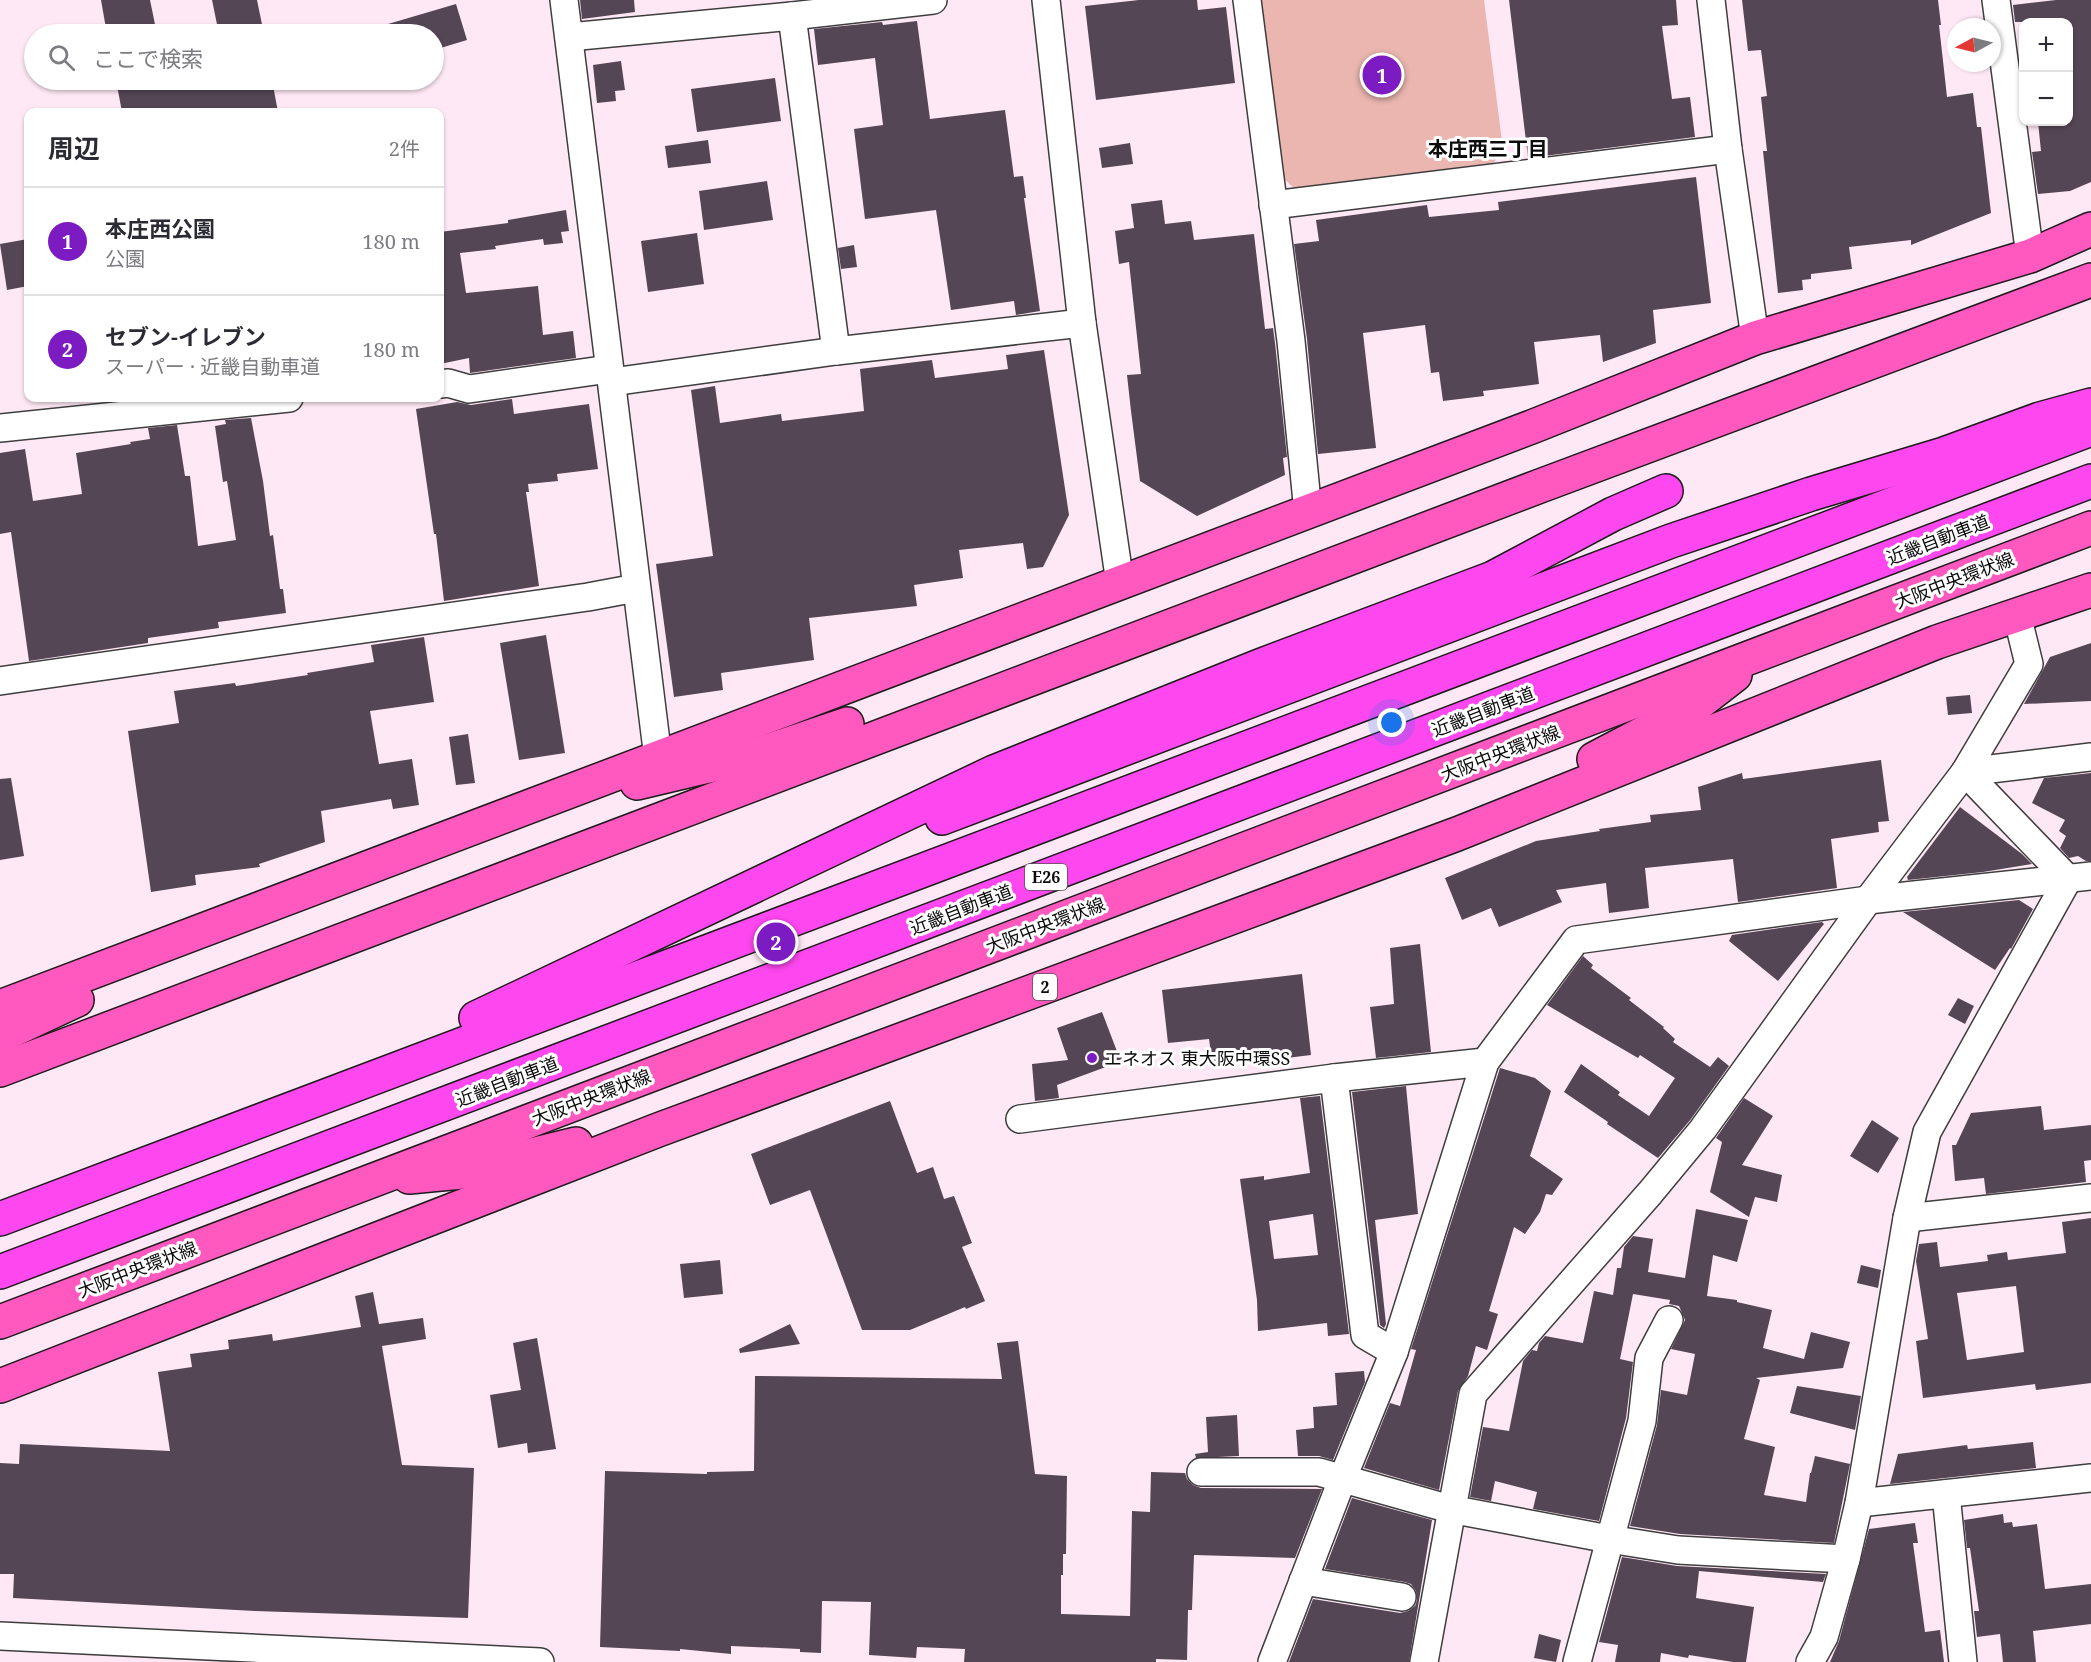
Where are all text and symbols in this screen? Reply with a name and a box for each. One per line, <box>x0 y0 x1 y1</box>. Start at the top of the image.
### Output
north arrow <box>1947 18 2001 72</box>
map controls <box>2019 18 2073 126</box>
button: + <box>2019 18 2073 72</box>
search box <box>24 24 444 90</box>
icon: search <box>45 41 78 74</box>
text: ここで検索 <box>93 43 203 73</box>
pin: 1 <box>1362 52 1402 98</box>
button: − <box>2019 72 2073 126</box>
text: 周辺 <box>48 130 100 166</box>
text: 2件 <box>389 135 420 162</box>
district label: 本庄西三丁目 <box>1428 135 1548 162</box>
text: 本庄西公園 <box>105 213 215 243</box>
text: 1 <box>62 228 73 255</box>
text: 180 m <box>362 228 420 255</box>
text: 公園 <box>105 245 145 272</box>
text: セブン-イレブン <box>105 321 266 351</box>
text: 2 <box>62 336 73 363</box>
text: 180 m <box>362 336 420 363</box>
text: スーパー · 近畿自動車道 <box>105 353 320 380</box>
street label: 近畿自動車道 <box>1883 508 1993 570</box>
street label: 大阪中央環状線 <box>1891 546 2017 614</box>
street label: 近畿自動車道 <box>1428 680 1538 742</box>
your location <box>1377 708 1406 737</box>
street label: 大阪中央環状線 <box>1437 719 1563 787</box>
road number: E26 <box>1025 864 1067 890</box>
street label: 近畿自動車道 <box>906 878 1016 940</box>
street label: 大阪中央環状線 <box>982 891 1108 959</box>
pin: 2 <box>756 920 796 964</box>
road number: 2 <box>1033 974 1057 1000</box>
place label: エネオス 東大阪中環SS <box>1104 1046 1290 1070</box>
street label: 近畿自動車道 <box>452 1050 562 1112</box>
marker: エネオス 東大阪中環SS <box>1085 1051 1099 1065</box>
street label: 大阪中央環状線 <box>528 1063 654 1131</box>
street label: 大阪中央環状線 <box>74 1235 200 1303</box>

